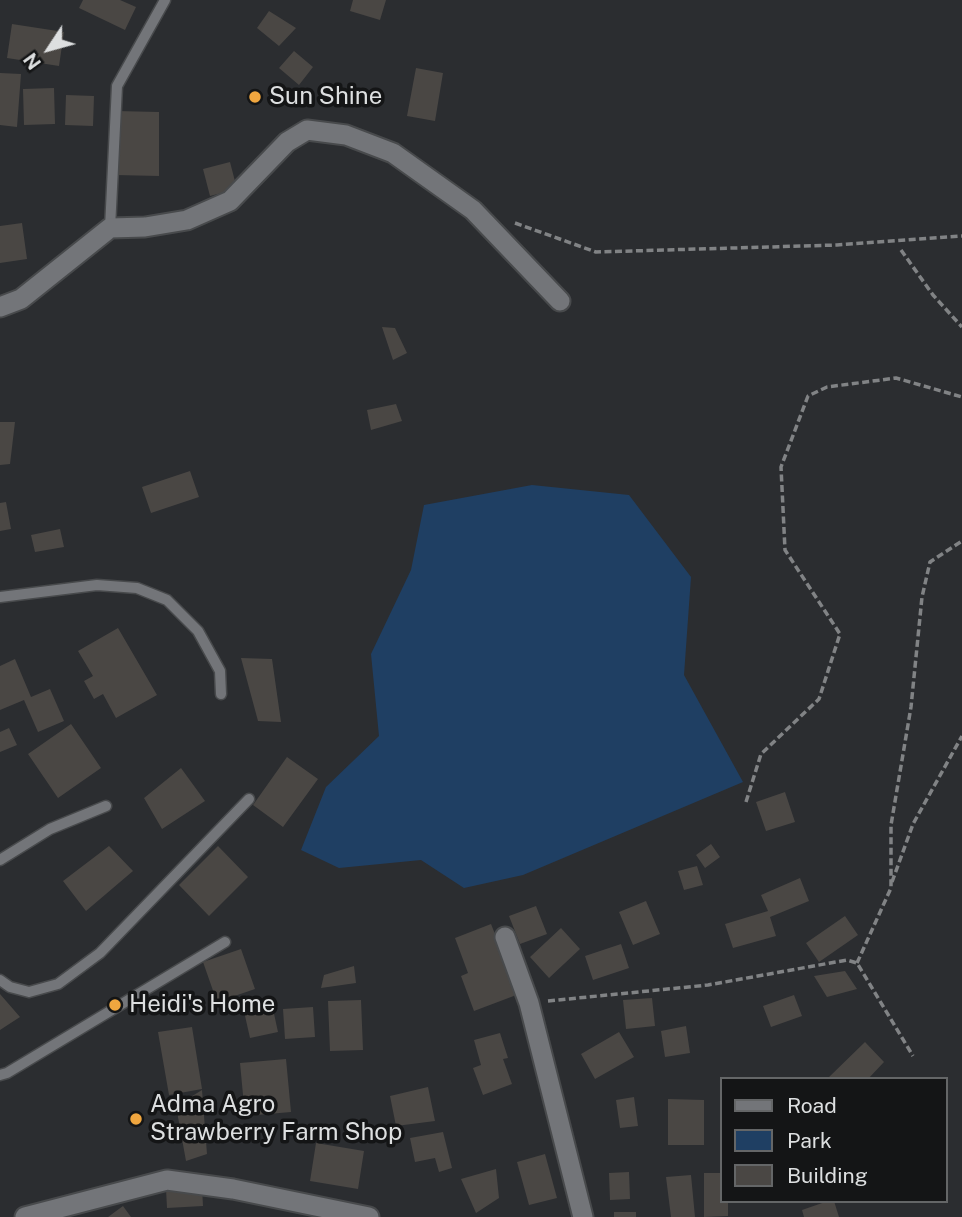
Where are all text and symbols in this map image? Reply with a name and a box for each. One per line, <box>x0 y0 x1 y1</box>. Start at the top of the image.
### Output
north arrow <box>14 14 84 84</box>
text: N <box>19 49 45 74</box>
place label: Sun Shine <box>269 83 382 111</box>
marker: Sun Shine <box>247 89 263 105</box>
place label: Heidi's Home <box>129 991 275 1019</box>
marker: Heidi's Home <box>107 997 123 1013</box>
legend <box>720 1077 948 1203</box>
place label: Adma Agro Strawberry Farm Shop <box>150 1091 402 1147</box>
text: Road <box>787 1093 837 1118</box>
marker: Adma Agro Strawberry Farm Shop <box>128 1111 144 1127</box>
text: Park <box>787 1128 832 1153</box>
text: Building <box>787 1163 868 1188</box>

